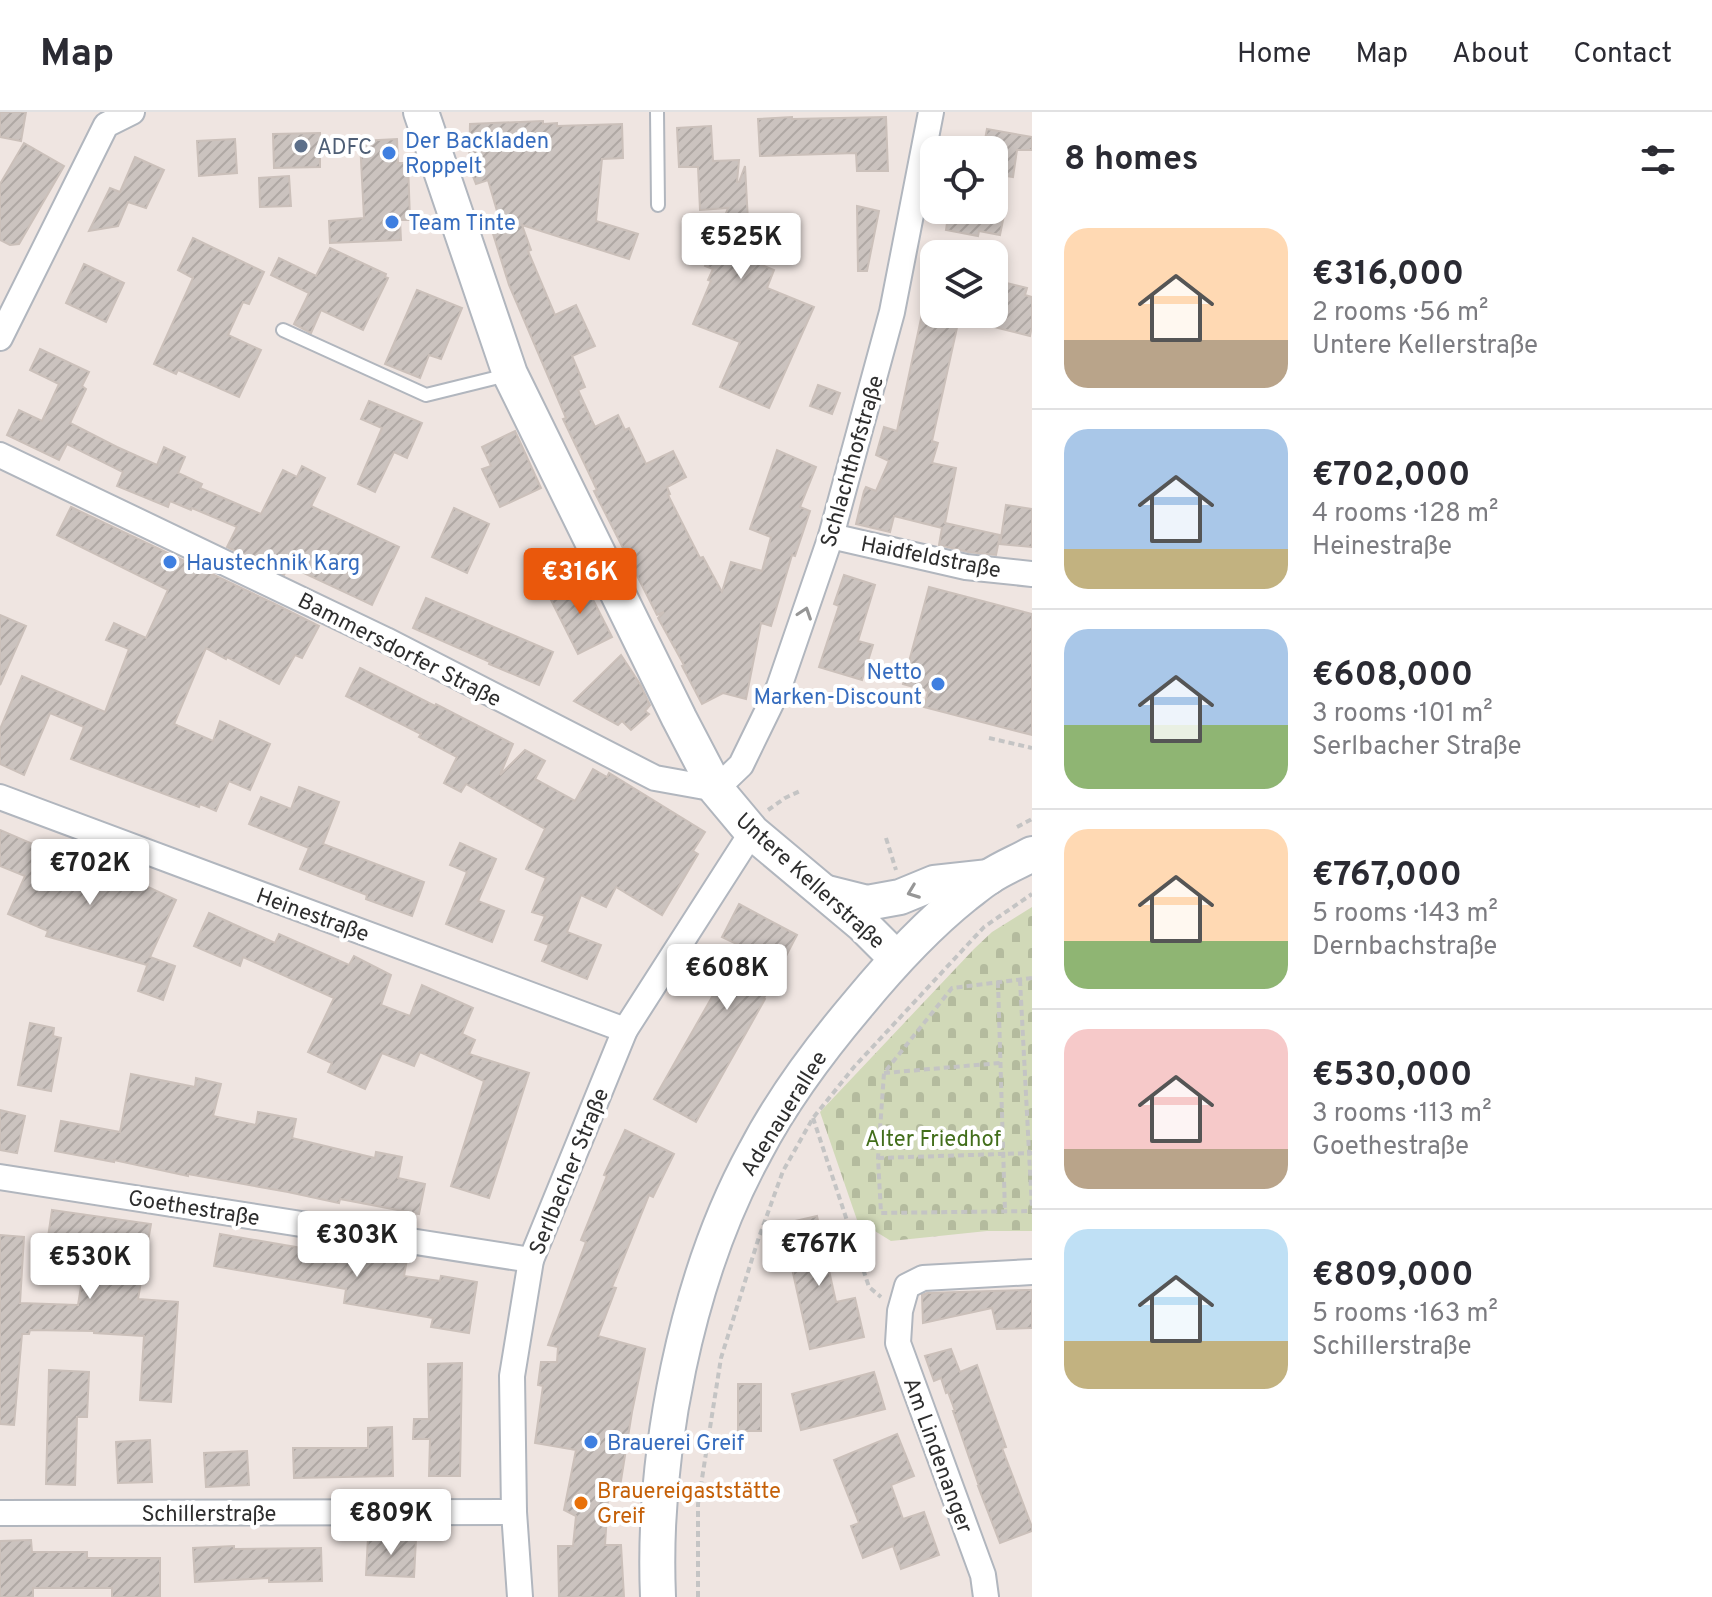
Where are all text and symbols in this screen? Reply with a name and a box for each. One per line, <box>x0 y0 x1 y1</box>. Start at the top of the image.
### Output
text: Map <box>40 31 114 80</box>
text: Home <box>1237 37 1311 73</box>
text: Map <box>1355 37 1408 73</box>
text: About <box>1452 37 1529 73</box>
text: Contact <box>1573 37 1672 73</box>
place label: Der Backladen Roppelt <box>405 129 549 181</box>
place label: ADFC <box>317 135 372 162</box>
map controls <box>920 136 1008 328</box>
button: locate <box>920 136 1008 224</box>
marker: ADFC <box>292 137 310 155</box>
icon: filters <box>1636 138 1680 182</box>
text: 8 homes <box>1064 139 1198 182</box>
marker: Der Backladen Roppelt <box>380 144 398 162</box>
place label: Team Tinte <box>408 211 516 238</box>
marker: Team Tinte <box>383 213 401 231</box>
pin: €525K <box>685 213 797 281</box>
text: €525K <box>700 222 782 255</box>
button: layers <box>920 240 1008 328</box>
text: €316,000 <box>1312 254 1464 297</box>
icon: home <box>1128 260 1224 356</box>
text: 2 rooms · 56 m² <box>1312 297 1488 330</box>
text: Untere Kellerstraße <box>1312 330 1538 363</box>
street label: Schlachthofstraße <box>816 373 891 551</box>
text: €702,000 <box>1312 455 1470 498</box>
icon: home <box>1128 461 1224 557</box>
text: 4 rooms · 128 m² <box>1312 498 1499 531</box>
text: Heinestraße <box>1312 531 1452 564</box>
street label: Haidfeldstraße <box>858 532 1003 585</box>
pin: €316K <box>524 548 636 616</box>
place label: Haustechnik Karg <box>186 551 360 578</box>
marker: Haustechnik Karg <box>161 553 179 571</box>
text: €316K <box>542 557 618 590</box>
street label: Bammersdorfer Straße <box>293 588 505 714</box>
one-way arrow <box>795 607 811 621</box>
text: €608,000 <box>1312 655 1473 698</box>
place label: Netto Marken-Discount <box>754 660 922 712</box>
icon: home <box>1128 661 1224 757</box>
marker: Netto Marken-Discount <box>929 675 947 693</box>
text: 3 rooms · 101 m² <box>1312 698 1493 731</box>
text: Serlbacher Straße <box>1312 731 1521 764</box>
street label: Untere Kellerstraße <box>729 808 889 956</box>
pin: €702K <box>34 839 146 907</box>
text: €702K <box>49 848 131 881</box>
text: €767,000 <box>1312 855 1462 898</box>
icon: home <box>1128 861 1224 957</box>
one-way arrow <box>907 882 921 898</box>
street label: Heinestraße <box>252 883 372 949</box>
text: 5 rooms · 143 m² <box>1312 898 1498 931</box>
text: Dernbachstraße <box>1312 931 1497 964</box>
pin: €608K <box>671 944 783 1012</box>
text: €608K <box>685 953 769 986</box>
street label: Adenauerallee <box>736 1047 834 1182</box>
text: €530,000 <box>1312 1055 1472 1098</box>
icon: home <box>1128 1061 1224 1157</box>
street label: Serlbacher Straße <box>525 1085 616 1259</box>
text: 3 rooms · 113 m² <box>1312 1098 1492 1131</box>
park label: Alter Friedhof <box>865 1127 1001 1154</box>
text: Goethestraße <box>1312 1131 1469 1164</box>
street label: Goethestraße <box>126 1186 261 1233</box>
pin: €303K <box>301 1211 413 1279</box>
text: €303K <box>316 1220 398 1253</box>
pin: €767K <box>763 1220 875 1288</box>
text: €767K <box>780 1229 858 1262</box>
pin: €530K <box>34 1233 146 1301</box>
text: €530K <box>48 1242 132 1275</box>
text: €809,000 <box>1312 1255 1473 1298</box>
icon: home <box>1128 1261 1224 1357</box>
text: 5 rooms · 163 m² <box>1312 1298 1498 1331</box>
text: Schillerstraße <box>1312 1331 1471 1364</box>
street label: Am Lindenanger <box>896 1374 977 1538</box>
place label: Brauerei Greif <box>607 1431 744 1458</box>
marker: Brauerei Greif <box>582 1433 600 1451</box>
place label: Brauereigaststätte Greif <box>597 1479 781 1531</box>
pin: €809K <box>335 1489 447 1557</box>
marker: Brauereigaststätte Greif <box>572 1494 590 1512</box>
text: €809K <box>349 1498 433 1531</box>
street label: Schillerstraße <box>142 1502 276 1529</box>

